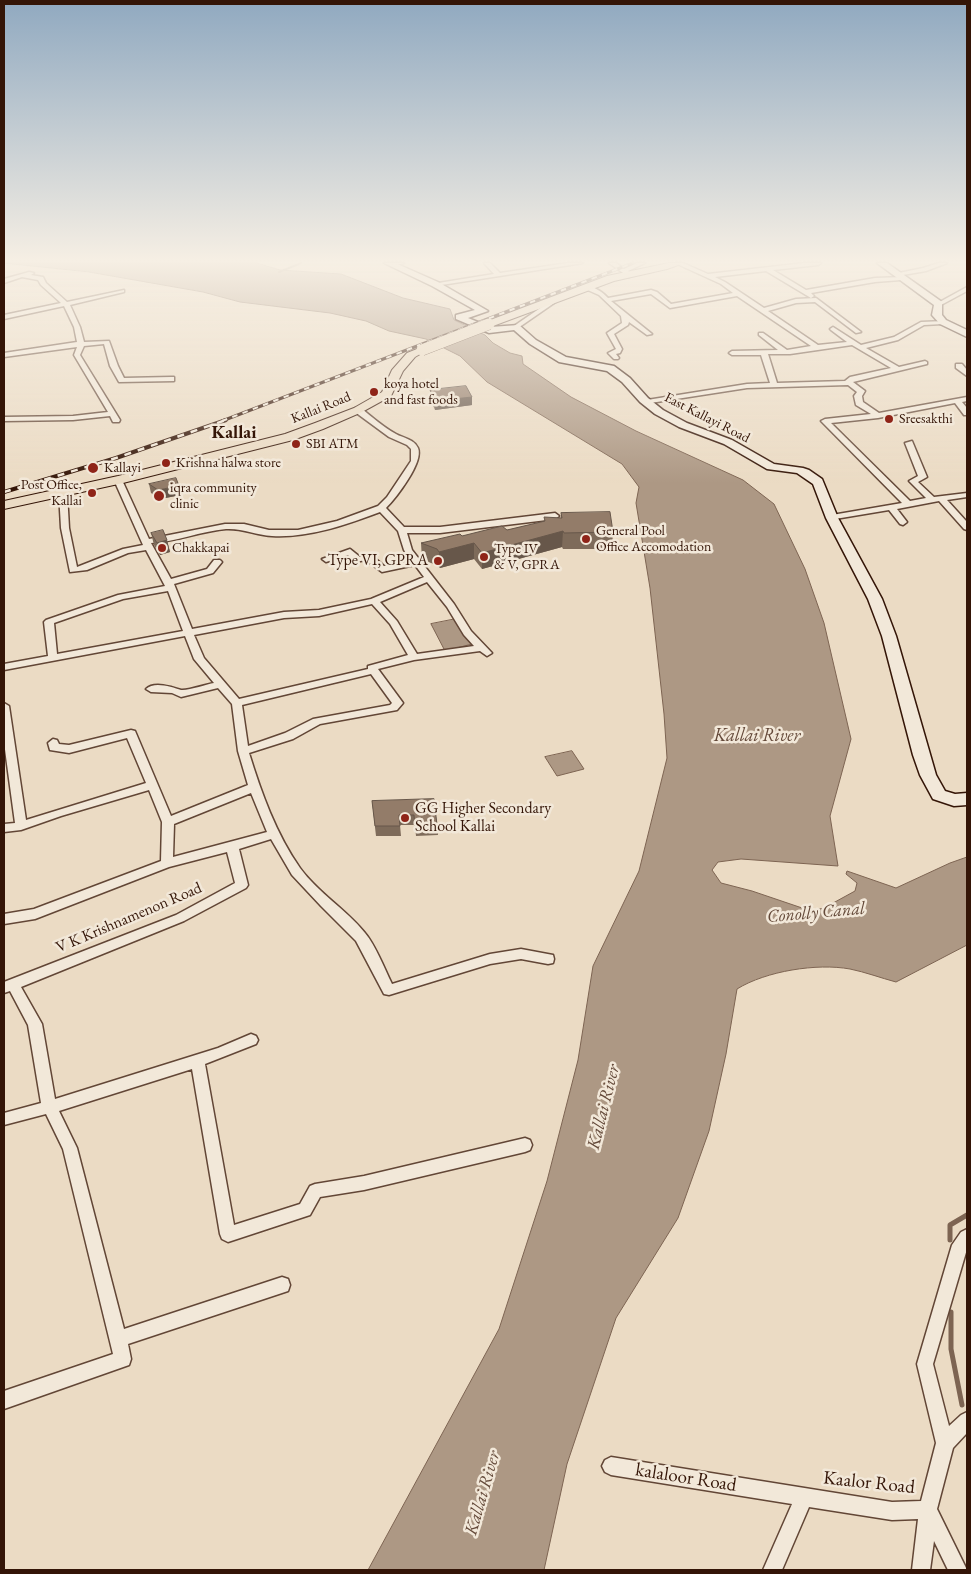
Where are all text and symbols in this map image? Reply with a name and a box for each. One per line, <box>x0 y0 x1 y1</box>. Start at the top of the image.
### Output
place label: koya hotel and fast foods <box>384 376 458 408</box>
marker: koya hotel and fast foods <box>368 386 380 398</box>
street label: Kallai Road <box>289 388 353 428</box>
street label: East Kallayi Road <box>661 389 753 447</box>
place label: Sreesakthi <box>899 411 953 427</box>
marker: Sreesakthi <box>883 413 895 425</box>
district label: Kallai <box>211 422 257 444</box>
place label: SBI ATM <box>306 436 359 452</box>
marker: SBI ATM <box>290 438 302 450</box>
place label: Krishna halwa store <box>176 455 281 471</box>
marker: Krishna halwa store <box>160 457 172 469</box>
place label: Kallayi <box>104 460 141 476</box>
marker: Kallayi <box>86 461 100 475</box>
place label: Post Office, Kallai <box>21 477 82 510</box>
place label: iqra community clinic <box>170 480 257 512</box>
marker: Post Office, Kallai <box>86 487 98 499</box>
marker: iqra community clinic <box>152 489 166 503</box>
place label: General Pool Office Accomodation <box>596 523 711 556</box>
marker: General Pool Office Accomodation <box>580 533 592 545</box>
place label: Chakkapai <box>172 540 229 556</box>
place label: Type IV & V, GPRA <box>494 541 560 574</box>
marker: Chakkapai <box>156 542 168 554</box>
place label: Type VI, GPRA <box>327 551 428 571</box>
marker: Type IV & V, GPRA <box>478 551 490 563</box>
marker: Type VI, GPRA <box>432 555 444 567</box>
water label: Kallai River <box>714 725 800 747</box>
place label: GG Higher Secondary School Kallai <box>415 799 551 837</box>
marker: GG Higher Secondary School Kallai <box>399 812 411 824</box>
street label: V K Krishnamenon Road <box>53 879 205 957</box>
water label: Conolly Canal <box>766 898 866 928</box>
water label: Kallai River <box>583 1062 625 1152</box>
water label: Kallai River <box>461 1448 505 1538</box>
street label: kalaloor Road <box>634 1459 738 1497</box>
street label: Kaalor Road <box>822 1467 916 1499</box>

